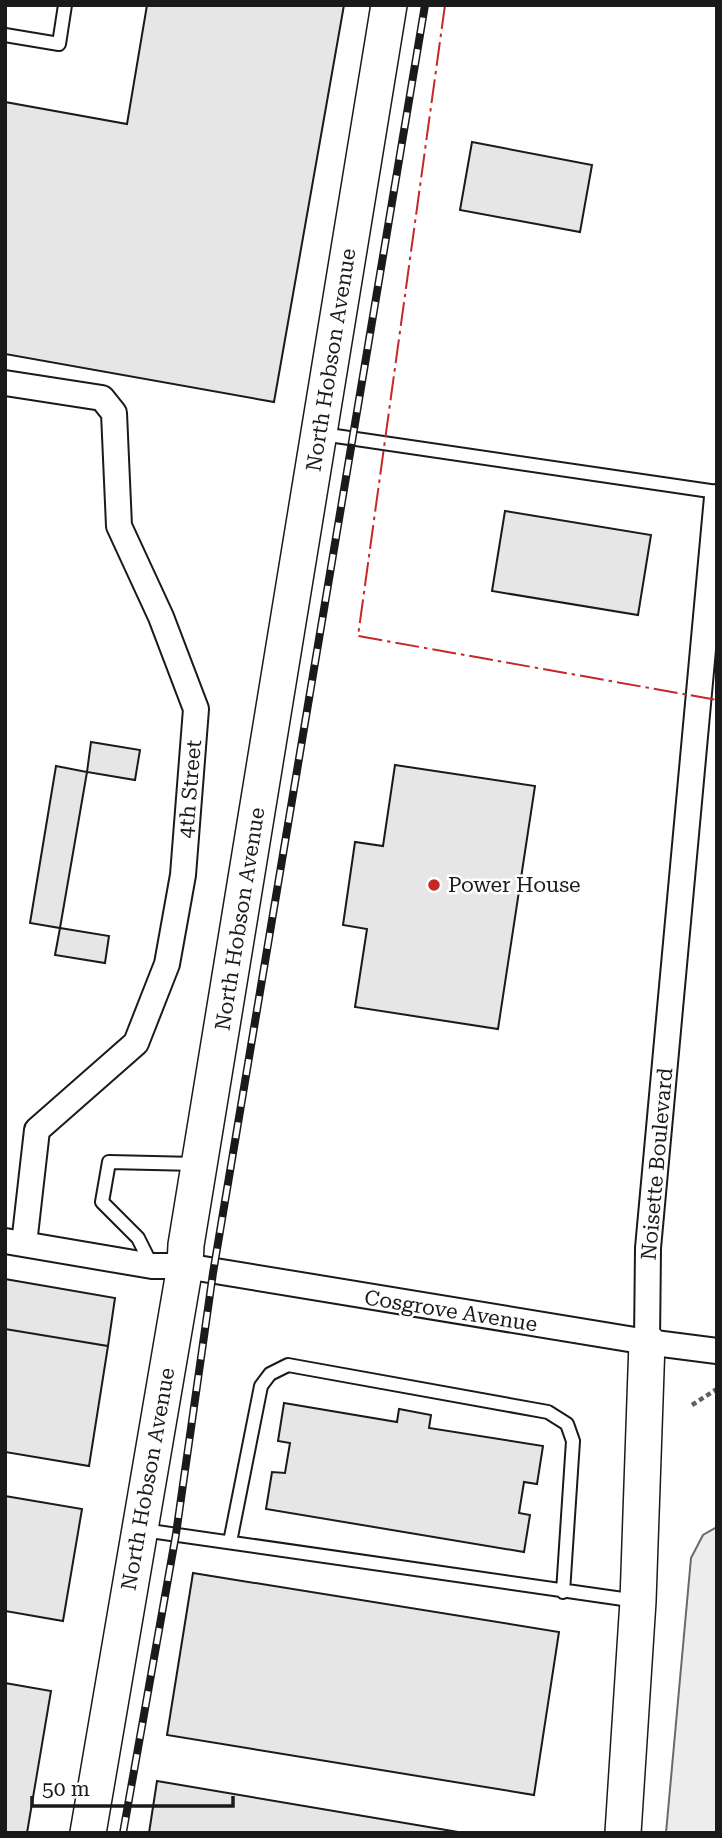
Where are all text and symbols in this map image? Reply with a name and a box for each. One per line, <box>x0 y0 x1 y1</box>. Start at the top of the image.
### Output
street label: North Hobson Avenue <box>301 247 361 473</box>
street label: 4th Street <box>174 739 206 839</box>
street label: North Hobson Avenue <box>210 806 270 1032</box>
place label: Power House <box>448 873 581 897</box>
marker: Power House <box>426 877 442 893</box>
street label: Noisette Boulevard <box>637 1066 677 1261</box>
street label: Cosgrove Avenue <box>363 1285 539 1337</box>
street label: North Hobson Avenue <box>117 1366 179 1592</box>
scale bar <box>32 1764 233 1808</box>
text: 50 m <box>42 1777 90 1801</box>

